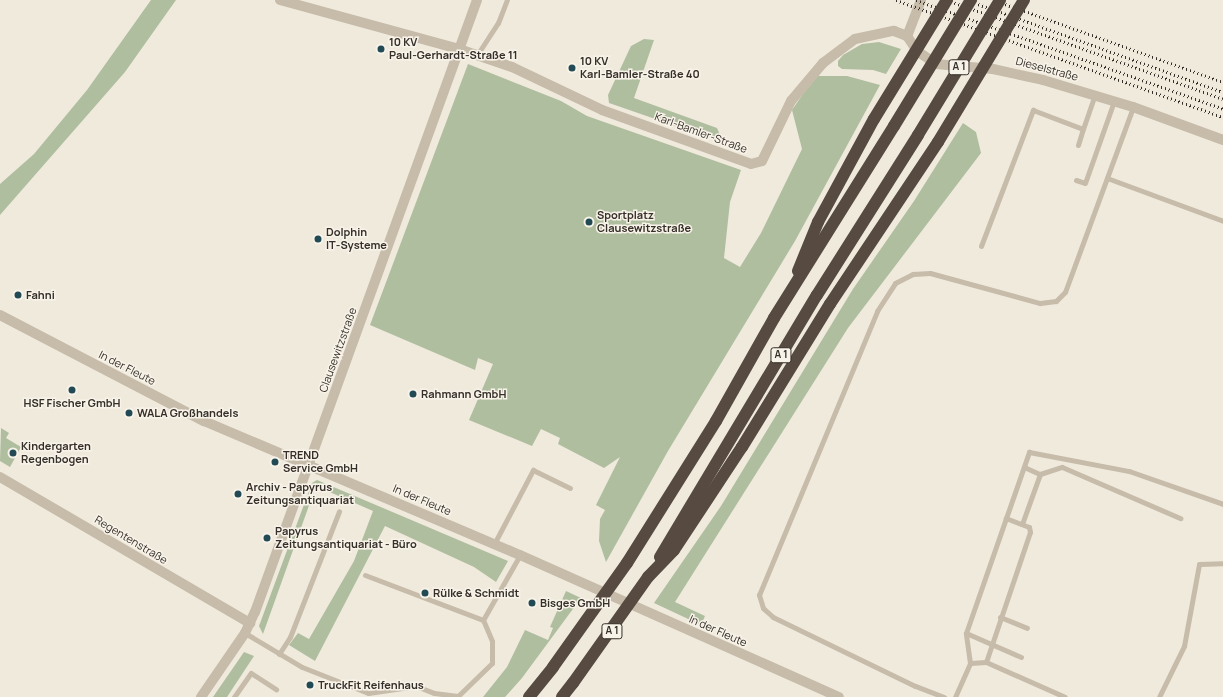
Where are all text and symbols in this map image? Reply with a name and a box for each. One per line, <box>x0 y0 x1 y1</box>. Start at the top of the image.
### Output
place label: 10 KV Paul-Gerhardt-Straße 11 <box>389 36 518 62</box>
marker: 10 KV Paul-Gerhardt-Straße 11 <box>376 44 386 54</box>
street label: Dieselstraße <box>1014 54 1080 84</box>
place label: 10 KV Karl-Bamler-Straße 40 <box>580 55 700 81</box>
road number: A 1 <box>948 59 970 75</box>
marker: 10 KV Karl-Bamler-Straße 40 <box>567 63 577 73</box>
street label: Karl-Bamler-Straße <box>653 110 749 156</box>
place label: Sportplatz Clausewitzstraße <box>597 209 691 235</box>
marker: Sportplatz Clausewitzstraße <box>584 217 594 227</box>
place label: Dolphin IT-Systeme <box>326 226 387 252</box>
marker: Dolphin IT-Systeme <box>313 234 323 244</box>
place label: Fahni <box>26 288 55 302</box>
marker: Fahni <box>13 290 23 300</box>
street label: Clausewitzstraße <box>317 306 359 394</box>
road number: A 1 <box>770 347 792 363</box>
street label: In der Fleute <box>96 348 158 388</box>
marker: HSF Fischer GmbH <box>67 385 77 395</box>
place label: Rahmann GmbH <box>421 387 506 401</box>
marker: Rahmann GmbH <box>408 389 418 399</box>
place label: HSF Fischer GmbH <box>23 396 121 410</box>
place label: WALA Großhandels <box>137 406 238 420</box>
marker: WALA Großhandels <box>124 408 134 418</box>
place label: Kindergarten Regenbogen <box>21 440 91 466</box>
marker: Kindergarten Regenbogen <box>8 448 18 458</box>
place label: TREND Service GmbH <box>283 449 358 475</box>
marker: TREND Service GmbH <box>270 457 280 467</box>
place label: Archiv - Papyrus Zeitungsantiquariat <box>246 481 354 507</box>
street label: In der Fleute <box>391 482 453 518</box>
marker: Archiv - Papyrus Zeitungsantiquariat <box>233 489 243 499</box>
street label: Regentenstraße <box>92 513 170 567</box>
place label: Papyrus Zeitungsantiquariat - Büro <box>275 525 417 551</box>
marker: Papyrus Zeitungsantiquariat - Büro <box>262 533 272 543</box>
place label: Rülke & Schmidt <box>433 586 519 600</box>
marker: Rülke & Schmidt <box>420 588 430 598</box>
place label: Bisges GmbH <box>540 596 610 610</box>
marker: Bisges GmbH <box>527 598 537 608</box>
street label: In der Fleute <box>687 612 749 650</box>
road number: A 1 <box>601 623 623 639</box>
place label: TruckFit Reifenhaus <box>318 678 424 692</box>
marker: TruckFit Reifenhaus <box>305 680 315 690</box>

